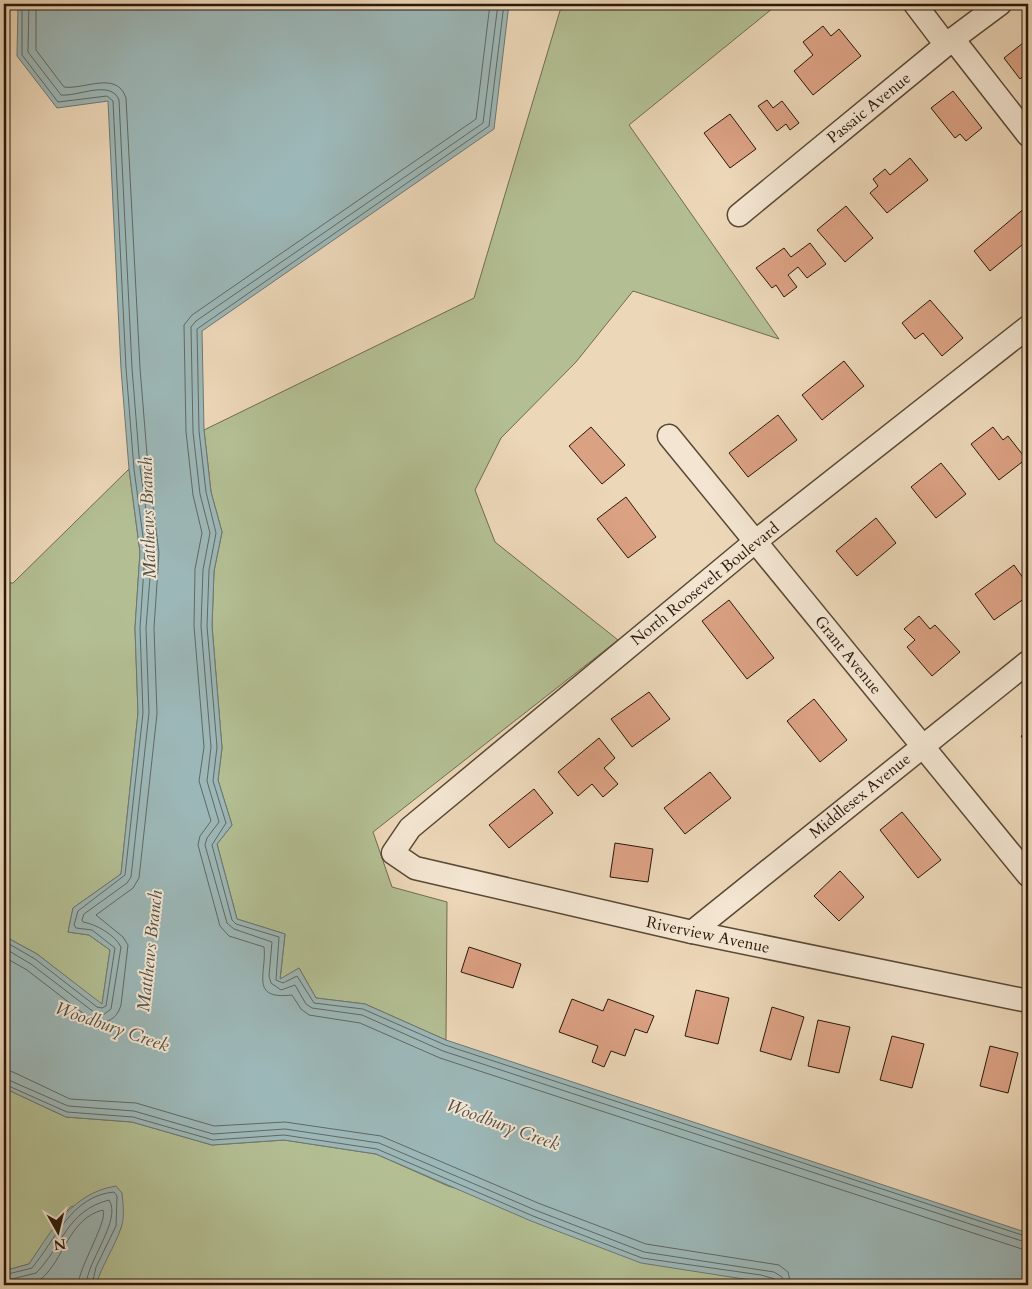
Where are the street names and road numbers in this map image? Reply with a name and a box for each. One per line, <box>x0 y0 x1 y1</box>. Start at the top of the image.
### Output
street label: Passaic Avenue <box>822 67 916 149</box>
street label: North Roosevelt Boulevard <box>626 517 784 651</box>
street label: Grant Avenue <box>809 611 887 699</box>
street label: Middlesex Avenue <box>805 748 915 844</box>
street label: Riverview Avenue <box>644 911 772 959</box>

